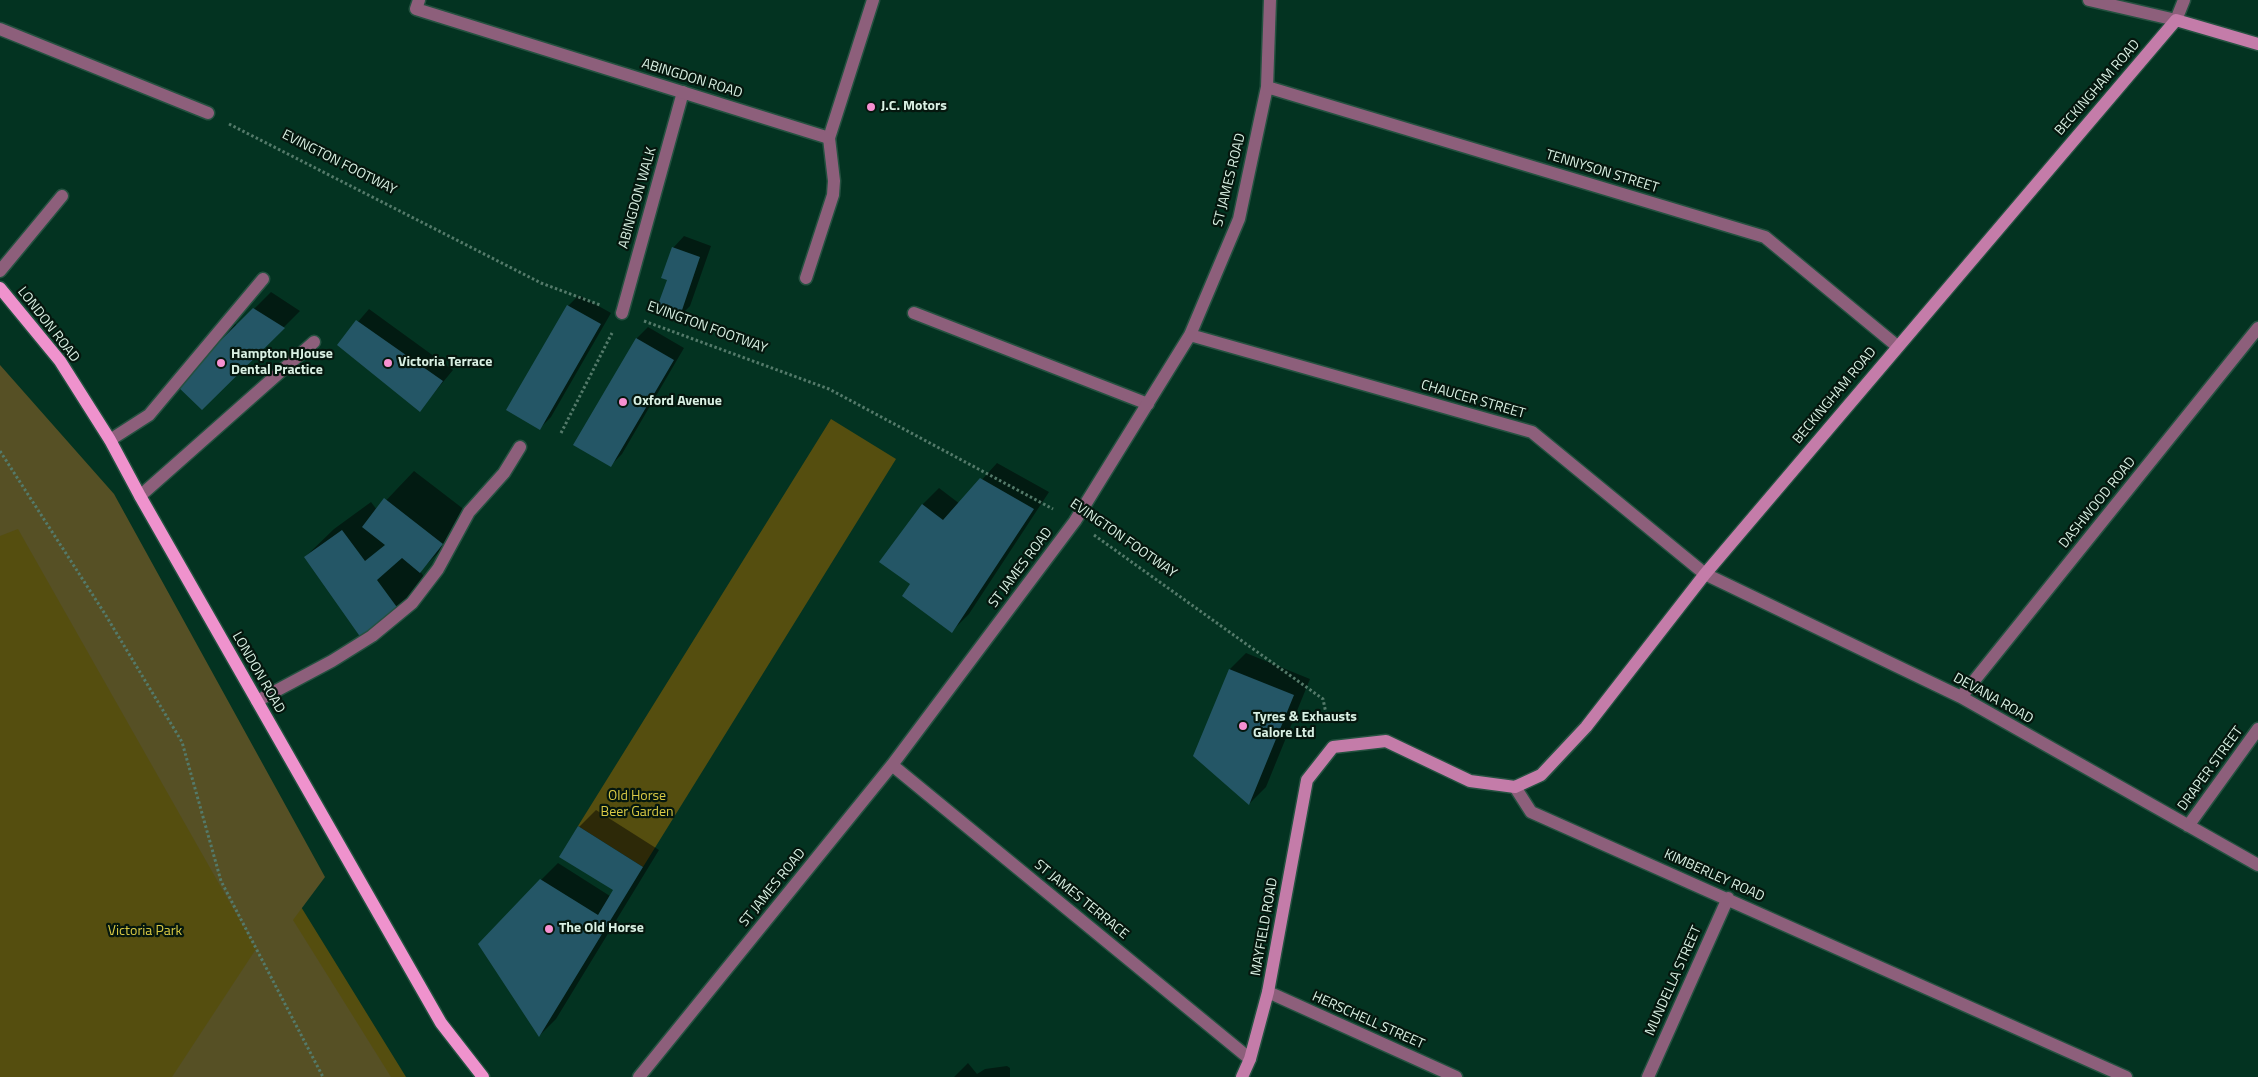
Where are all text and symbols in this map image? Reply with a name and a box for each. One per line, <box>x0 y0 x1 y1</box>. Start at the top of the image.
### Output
street label: BECKINGHAM ROAD <box>2052 37 2144 139</box>
street label: ABINGDON ROAD <box>640 56 744 102</box>
place label: J.C. Motors <box>881 99 947 115</box>
marker: J.C. Motors <box>865 101 877 113</box>
street label: EVINGTON FOOTWAY <box>279 127 399 199</box>
street label: ST JAMES ROAD <box>1210 132 1250 228</box>
street label: ABINGDON WALK <box>616 145 660 251</box>
street label: TENNYSON STREET <box>1544 147 1660 197</box>
street label: LONDON ROAD <box>13 284 83 366</box>
street label: EVINGTON FOOTWAY <box>645 298 769 358</box>
street label: BECKINGHAM ROAD <box>1790 344 1880 448</box>
place label: Hampton HJouse Dental Practice <box>231 347 333 380</box>
place label: Victoria Terrace <box>398 355 492 371</box>
marker: Hampton HJouse Dental Practice <box>215 357 227 369</box>
marker: Victoria Terrace <box>382 357 394 369</box>
street label: CHAUCER STREET <box>1419 377 1527 423</box>
place label: Oxford Avenue <box>633 394 722 410</box>
marker: Oxford Avenue <box>617 396 629 408</box>
street label: DASHWOOD ROAD <box>2056 454 2140 552</box>
street label: EVINGTON FOOTWAY <box>1066 496 1180 582</box>
street label: ST JAMES ROAD <box>986 525 1056 611</box>
street label: LONDON ROAD <box>228 629 288 717</box>
street label: DEVANA ROAD <box>1950 670 2036 728</box>
place label: Tyres & Exhausts Galore Ltd <box>1253 710 1357 742</box>
marker: Tyres & Exhausts Galore Ltd <box>1237 720 1249 732</box>
street label: DRAPER STREET <box>2175 724 2247 814</box>
park label: Old Horse Beer Garden <box>601 789 673 822</box>
street label: ST JAMES ROAD <box>736 846 810 930</box>
street label: KIMBERLEY ROAD <box>1661 846 1767 906</box>
street label: ST JAMES TERRACE <box>1031 857 1131 943</box>
street label: MAYFIELD ROAD <box>1248 877 1282 977</box>
place label: The Old Horse <box>559 921 644 937</box>
marker: The Old Horse <box>543 923 555 935</box>
park label: Victoria Park <box>108 924 182 940</box>
street label: MUNDELLA STREET <box>1642 924 1706 1038</box>
street label: HERSCHELL STREET <box>1309 989 1427 1053</box>

